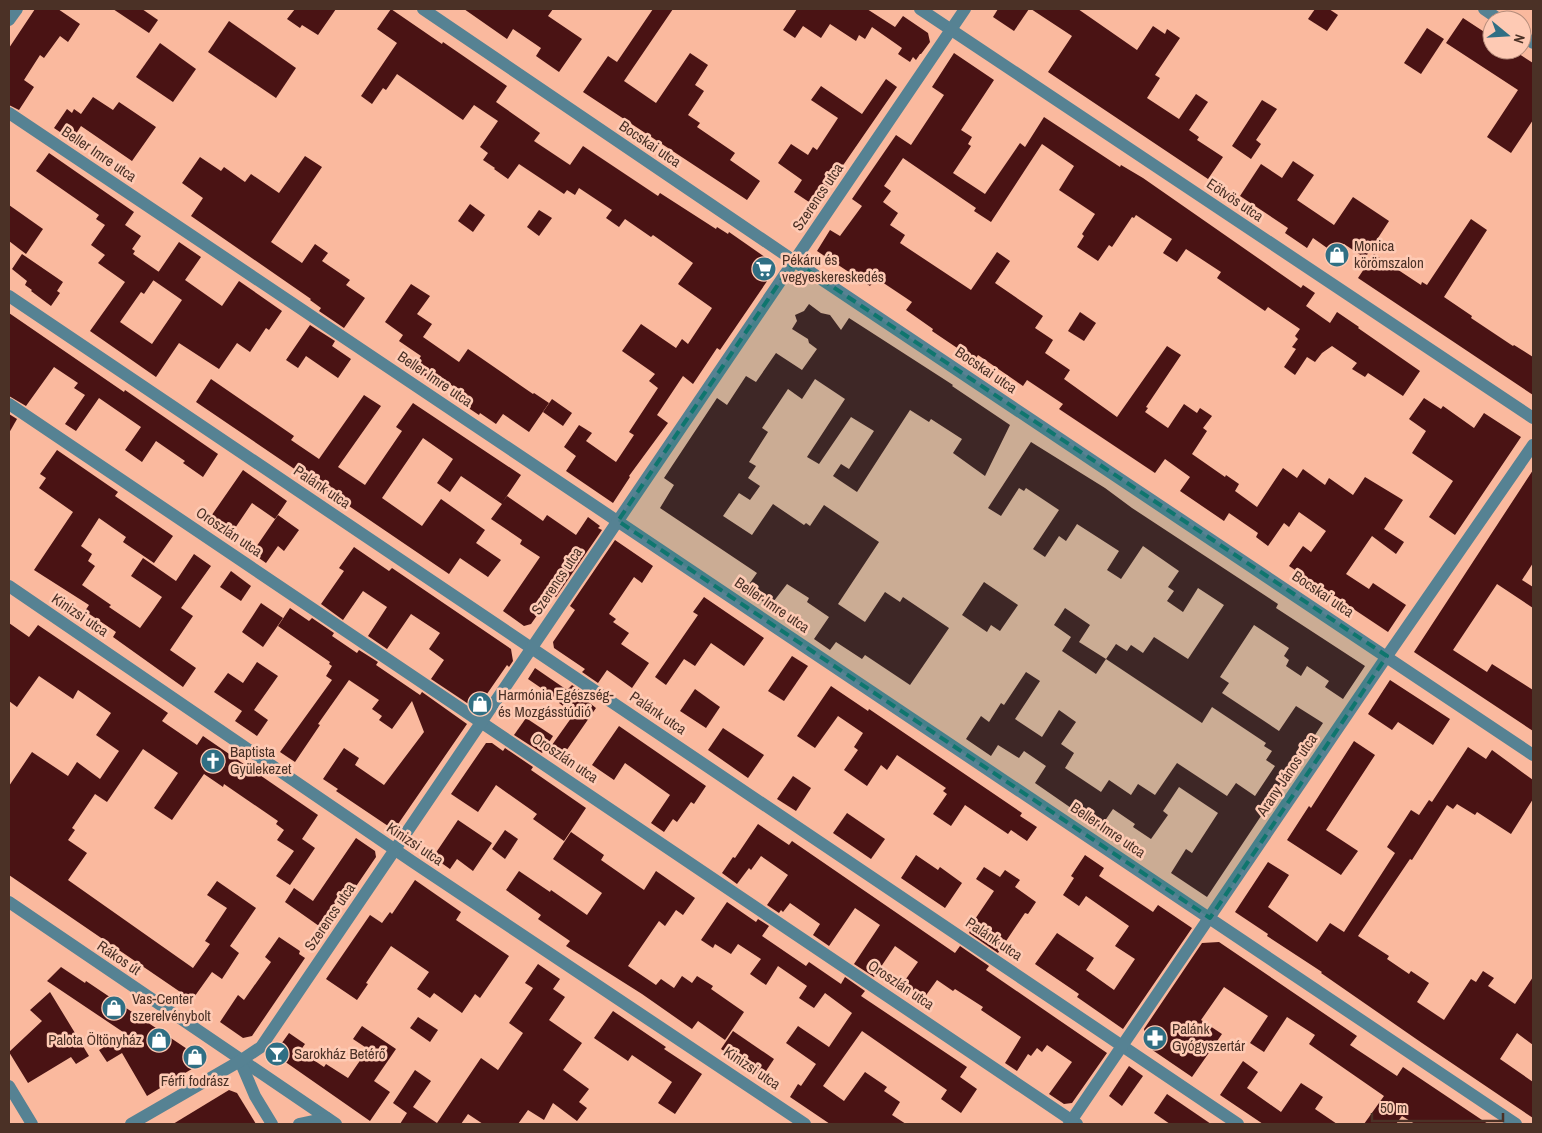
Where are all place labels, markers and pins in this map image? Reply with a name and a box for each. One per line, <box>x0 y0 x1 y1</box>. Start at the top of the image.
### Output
place label: Monica körömszalon <box>1354 235 1424 273</box>
shop icon: Monica körömszalon <box>1324 242 1350 268</box>
place label: Pékáru és vegyeskereskedés <box>782 249 884 287</box>
supermarket icon: Pékáru és vegyeskereskedés <box>751 256 777 282</box>
place label: Harmónia Egészség- és Mozgásstúdió <box>498 684 614 722</box>
shop icon: Harmónia Egészség- és Mozgásstúdió <box>467 691 493 717</box>
place label: Baptista Gyülekezet <box>230 741 292 779</box>
church icon: Baptista Gyülekezet <box>200 748 226 774</box>
place label: Vas-Center szerelvénybolt <box>132 988 211 1026</box>
shop icon: Vas-Center szerelvénybolt <box>101 995 127 1021</box>
place label: Palánk Gyógyszertár <box>1172 1018 1245 1056</box>
pharmacy icon: Palánk Gyógyszertár <box>1142 1025 1168 1051</box>
shop icon: Palota Öltönyház <box>146 1027 172 1053</box>
place label: Palota Öltönyház <box>48 1029 142 1050</box>
bar icon: Sarokház Betérő <box>264 1041 290 1067</box>
place label: Sarokház Betérő <box>294 1043 386 1064</box>
shop icon: Férfi fodrász <box>182 1044 208 1070</box>
place label: Férfi fodrász <box>161 1070 229 1091</box>

